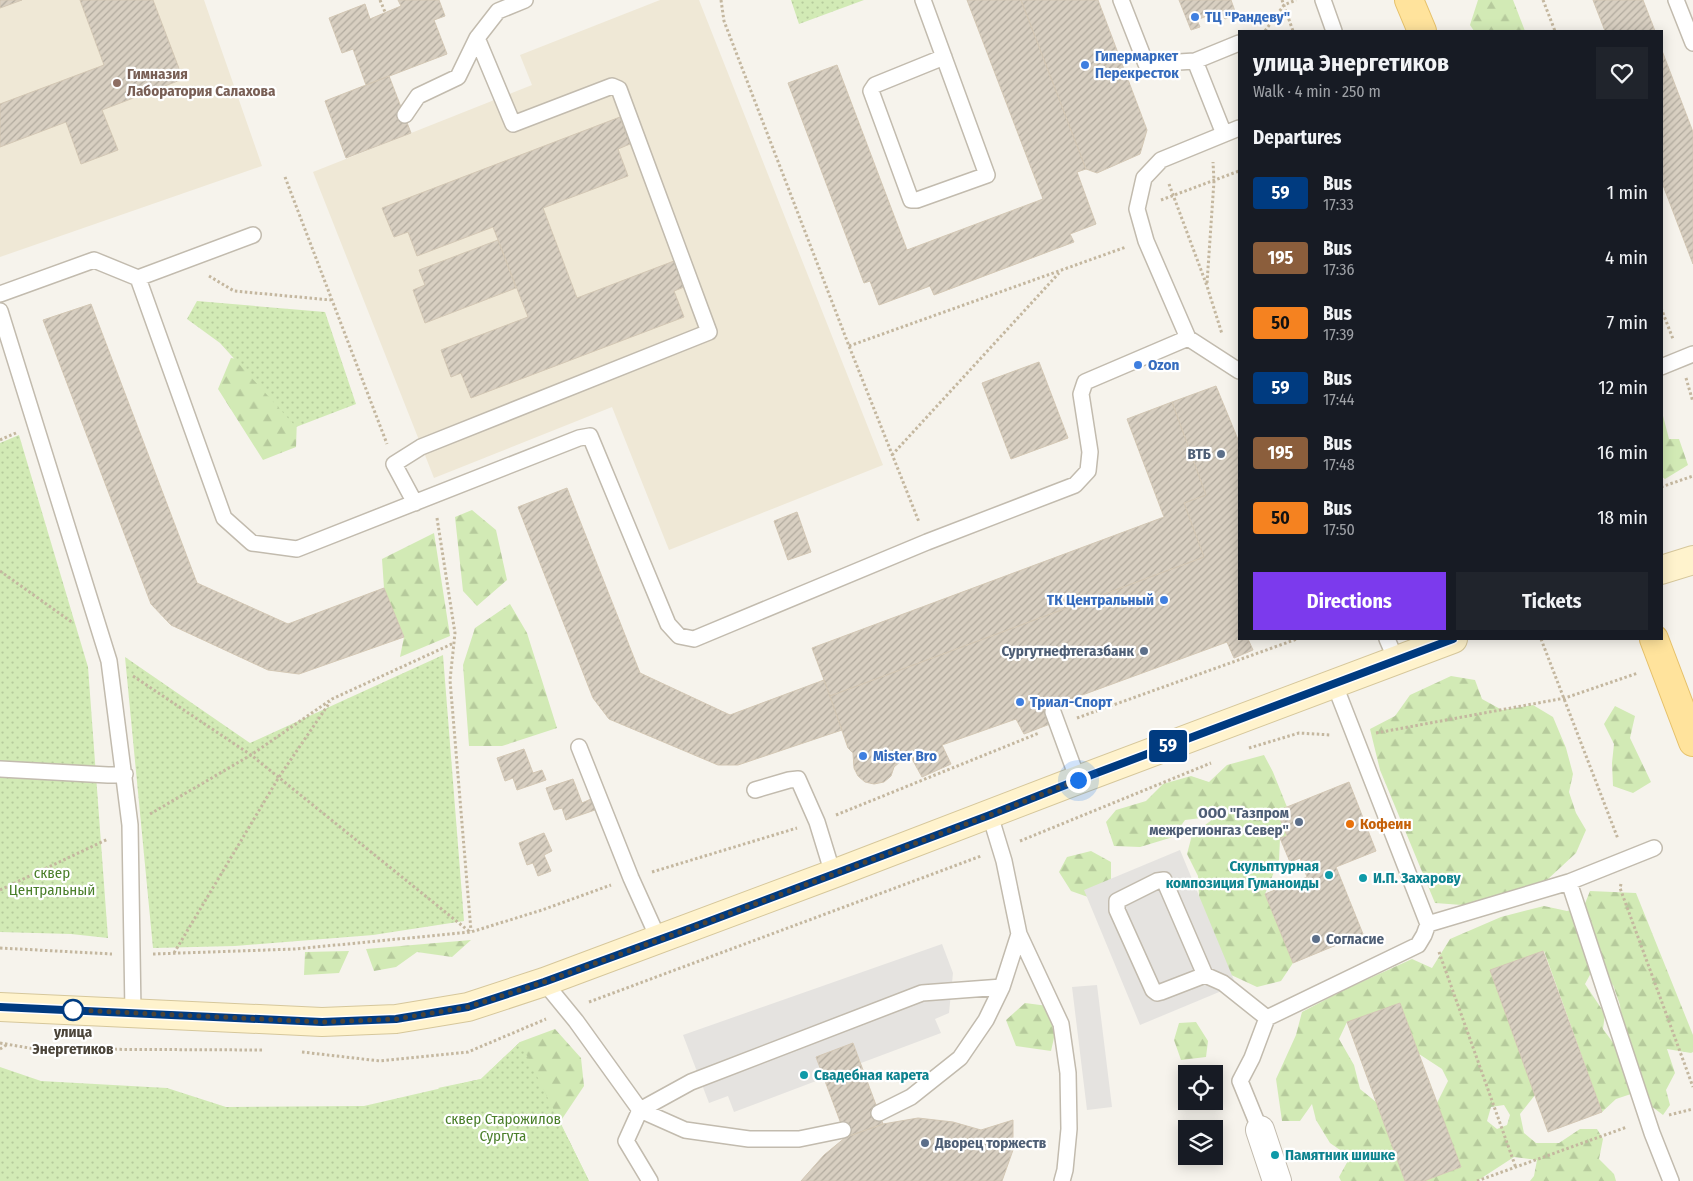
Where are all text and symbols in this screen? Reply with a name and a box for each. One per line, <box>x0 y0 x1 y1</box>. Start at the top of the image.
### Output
place label: ТЦ "Рандеву" <box>1205 8 1290 26</box>
marker: ТЦ "Рандеву" <box>1189 11 1201 23</box>
place label: Гипермаркет Перекресток <box>1095 47 1179 82</box>
button: heart <box>1596 47 1648 99</box>
text: улица Энергетиков <box>1253 49 1449 77</box>
marker: Гипермаркет Перекресток <box>1079 59 1091 71</box>
place label: Гимназия Лаборатория Салахова <box>127 65 276 100</box>
marker: Гимназия Лаборатория Салахова <box>111 77 123 89</box>
text: Walk · 4 min · 250 m <box>1253 82 1381 101</box>
text: Departures <box>1253 126 1341 149</box>
text: Bus <box>1323 172 1352 195</box>
text: 1 min <box>1607 181 1648 204</box>
text: 59 <box>1272 182 1289 204</box>
text: 17:33 <box>1323 195 1354 214</box>
text: Bus <box>1323 237 1352 260</box>
text: 4 min <box>1605 246 1648 269</box>
text: 195 <box>1268 247 1293 269</box>
text: 17:36 <box>1323 260 1354 279</box>
text: Bus <box>1323 302 1352 325</box>
text: 7 min <box>1606 311 1648 334</box>
text: 50 <box>1271 312 1290 334</box>
text: 17:39 <box>1323 325 1354 344</box>
place label: Ozon <box>1148 356 1179 374</box>
marker: Ozon <box>1132 359 1144 371</box>
text: Bus <box>1323 367 1352 390</box>
text: 12 min <box>1598 376 1648 399</box>
text: 59 <box>1272 377 1289 399</box>
text: 17:44 <box>1323 390 1355 409</box>
text: Bus <box>1323 432 1352 455</box>
text: 16 min <box>1597 441 1648 464</box>
text: 195 <box>1268 442 1293 464</box>
place label: ВТБ <box>1187 445 1211 463</box>
marker: ВТБ <box>1215 448 1227 460</box>
text: 17:48 <box>1323 455 1355 474</box>
text: Bus <box>1323 497 1352 520</box>
text: 18 min <box>1597 506 1648 529</box>
text: 50 <box>1271 507 1290 529</box>
text: 17:50 <box>1323 520 1355 539</box>
button: Directions <box>1253 572 1446 630</box>
button: Tickets <box>1456 572 1648 630</box>
place label: ТК Центральный <box>1047 591 1154 609</box>
marker: ТК Центральный <box>1158 594 1170 606</box>
place label: Сургутнефтегазбанк <box>1002 642 1134 660</box>
marker: Сургутнефтегазбанк <box>1138 645 1150 657</box>
place label: Триал-Спорт <box>1030 693 1113 711</box>
marker: Триал-Спорт <box>1014 696 1026 708</box>
line badge: 59 <box>1146 730 1190 762</box>
text: 59 <box>1159 735 1177 757</box>
place label: Mister Bro <box>873 747 937 765</box>
marker: Mister Bro <box>857 750 869 762</box>
your location <box>1066 768 1091 793</box>
place label: ООО "Газпром межрегионгаз Север" <box>1149 804 1289 839</box>
place label: Кофеин <box>1360 815 1411 833</box>
marker: ООО "Газпром межрегионгаз Север" <box>1293 816 1305 828</box>
marker: Кофеин <box>1344 818 1356 830</box>
place label: Скульптурная композиция Гуманоиды <box>1166 857 1319 892</box>
park label: сквер Центральный <box>9 864 95 899</box>
marker: Скульптурная композиция Гуманоиды <box>1323 869 1335 881</box>
place label: И.П. Захарову <box>1373 869 1462 887</box>
marker: И.П. Захарову <box>1357 872 1369 884</box>
place label: Согласие <box>1326 930 1385 948</box>
marker: Согласие <box>1310 933 1322 945</box>
marker: улица Энергетиков <box>62 999 84 1021</box>
place label: улица Энергетиков <box>32 1023 114 1058</box>
map controls <box>1178 1065 1223 1165</box>
button: locate <box>1178 1065 1223 1110</box>
place label: Свадебная карета <box>814 1066 930 1084</box>
marker: Свадебная карета <box>798 1069 810 1081</box>
park label: сквер Старожилов Сургута <box>445 1110 561 1145</box>
button: layers <box>1178 1120 1223 1165</box>
place label: Дворец торжеств <box>934 1134 1047 1152</box>
marker: Дворец торжеств <box>919 1137 931 1149</box>
place label: Памятник шишке <box>1285 1146 1396 1164</box>
marker: Памятник шишке <box>1269 1149 1281 1161</box>

